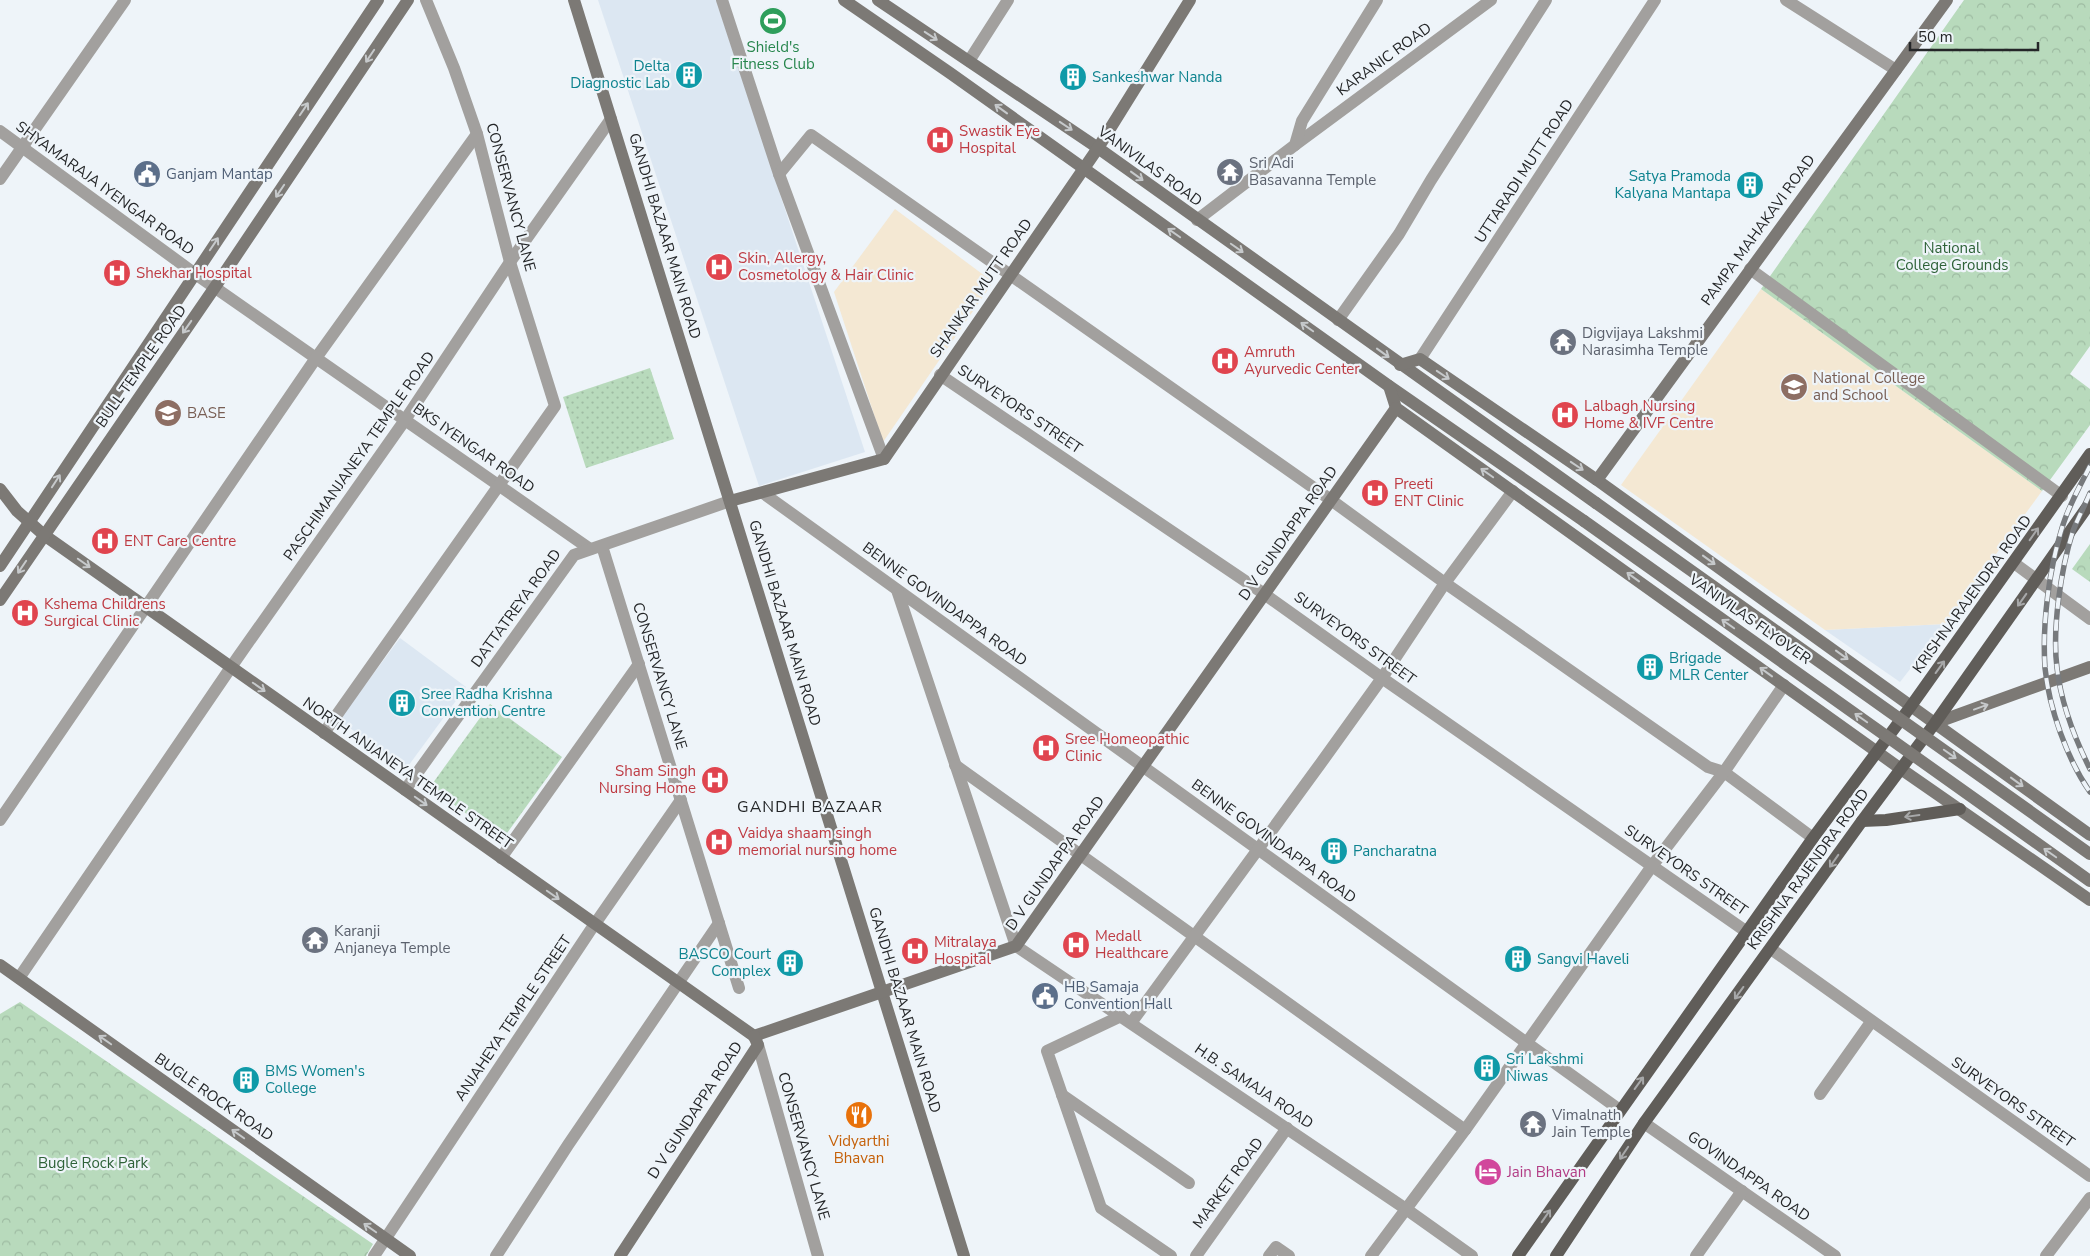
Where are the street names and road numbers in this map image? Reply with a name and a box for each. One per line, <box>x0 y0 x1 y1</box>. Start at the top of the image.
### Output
street label: KARANIC ROAD <box>1332 18 1436 100</box>
street label: UTTARADI MUTT ROAD <box>1470 95 1578 247</box>
street label: SHYAMARAJA IYENGAR ROAD <box>12 116 198 260</box>
street label: CONSERVANCY LANE <box>482 121 540 273</box>
street label: VANIVILAS ROAD <box>1093 121 1206 211</box>
street label: GANDHI BAZAAR MAIN ROAD <box>624 131 706 341</box>
street label: PAMPA MAHAKAVI ROAD <box>1696 151 1820 309</box>
street label: SHANKAR MUTT ROAD <box>925 214 1037 362</box>
street label: BULL TEMPLE ROAD <box>91 301 191 431</box>
street label: PASCHIMANJANEYA TEMPLE ROAD <box>279 347 439 565</box>
street label: SURVEYORS STREET <box>954 360 1086 458</box>
street label: BKS IYENGAR ROAD <box>409 398 539 498</box>
street label: D V GUNDAPPA ROAD <box>1234 462 1342 604</box>
street label: KRISHNARAJENDRA ROAD <box>1908 511 2036 677</box>
street label: GANDHI BAZAAR MAIN ROAD <box>744 518 826 728</box>
street label: BENNE GOVINDAPPA ROAD <box>859 537 1031 671</box>
street label: DATTATREYA ROAD <box>466 545 566 671</box>
street label: VANIVILAS FLYOVER <box>1684 569 1815 669</box>
street label: SURVEYORS STREET <box>1290 587 1420 689</box>
street label: CONSERVANCY LANE <box>628 600 692 752</box>
street label: NORTH ANJANEYA TEMPLE STREET <box>299 692 517 854</box>
street label: BENNE GOVINDAPPA ROAD <box>1188 774 1360 908</box>
street label: KRISHNA RAJENDRA ROAD <box>1743 784 1873 954</box>
street label: D V GUNDAPPA ROAD <box>1001 792 1109 934</box>
street label: SURVEYORS STREET <box>1620 820 1752 920</box>
street label: GANDHI BAZAAR MAIN ROAD <box>864 905 946 1115</box>
street label: ANJAHEYA TEMPLE STREET <box>450 931 576 1105</box>
street label: D V GUNDAPPA ROAD <box>643 1037 747 1183</box>
street label: H.B. SAMAJA ROAD <box>1191 1039 1317 1133</box>
street label: BUGLE ROCK ROAD <box>151 1048 277 1146</box>
street label: SURVEYORS STREET <box>1947 1052 2079 1152</box>
street label: CONSERVANCY LANE <box>773 1070 835 1222</box>
street label: GOVINDAPPA ROAD <box>1684 1126 1814 1226</box>
street label: MARKET ROAD <box>1188 1133 1268 1233</box>

